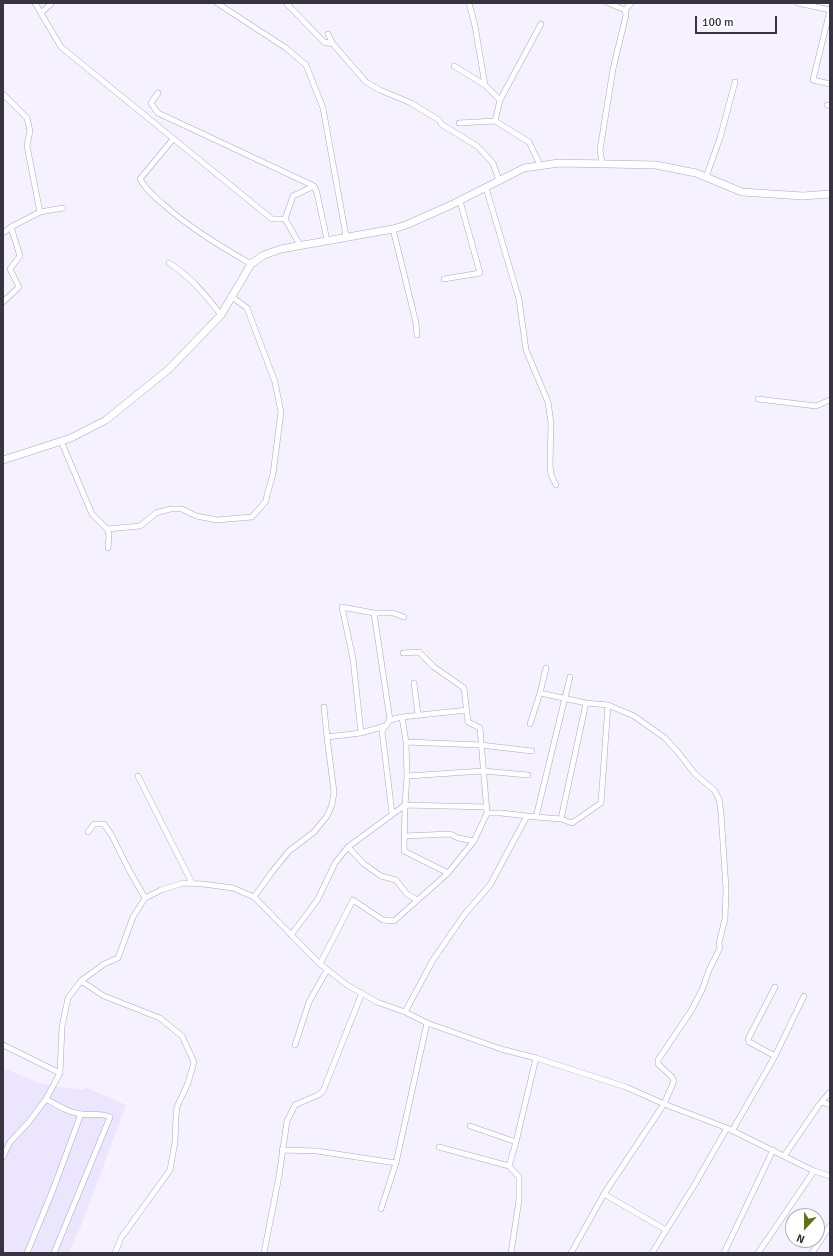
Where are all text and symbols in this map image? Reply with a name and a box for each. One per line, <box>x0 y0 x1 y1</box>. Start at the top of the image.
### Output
scale bar <box>697 8 779 34</box>
text: 100 m <box>702 15 734 30</box>
north arrow <box>785 1208 825 1248</box>
text: N <box>795 1231 807 1246</box>

